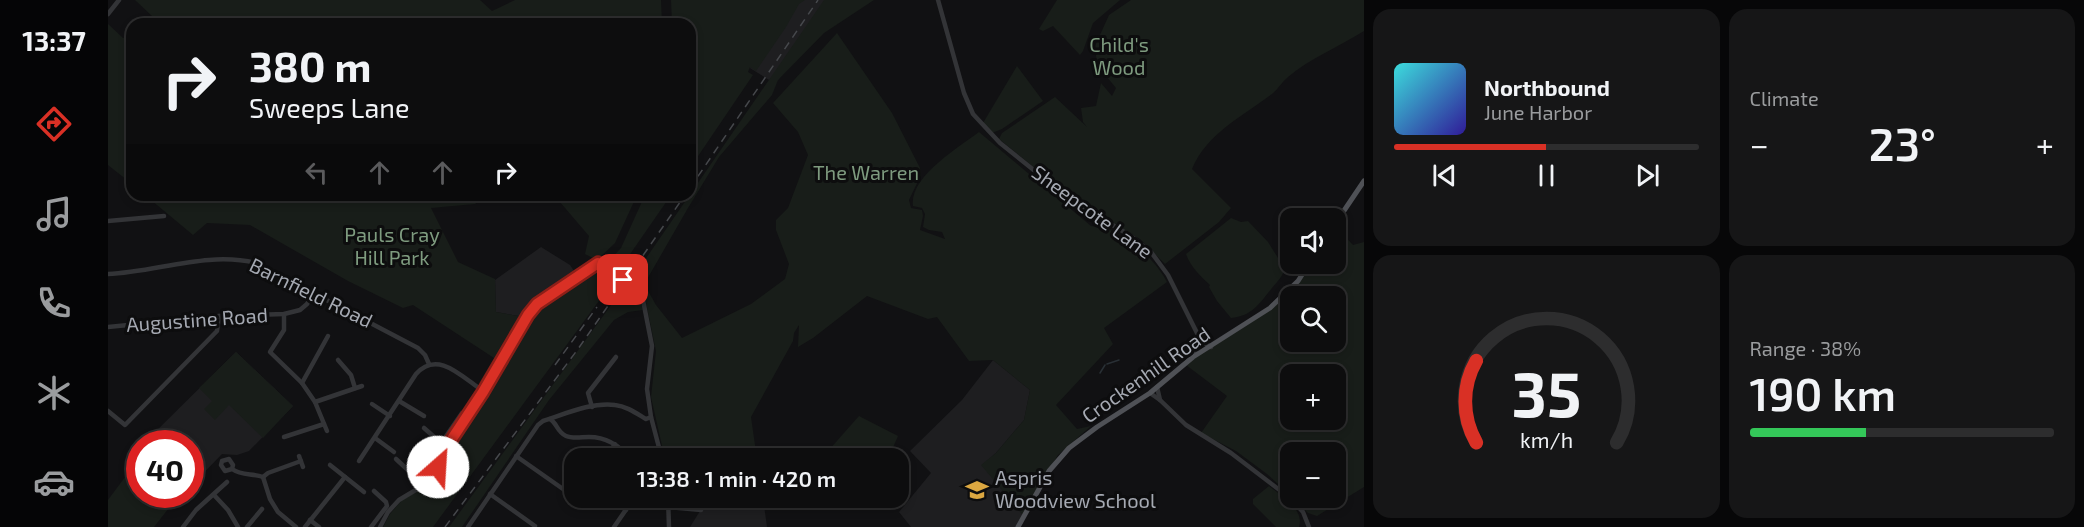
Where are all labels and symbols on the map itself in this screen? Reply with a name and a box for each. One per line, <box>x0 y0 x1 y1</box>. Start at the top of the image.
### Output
park label: Child's Wood <box>1089 32 1149 79</box>
street label: Sheepcote Lane <box>1028 159 1158 263</box>
park label: The Warren <box>813 160 919 184</box>
park label: Pauls Cray Hill Park <box>344 222 440 269</box>
street label: Barnfield Road <box>246 252 377 332</box>
pin <box>597 254 648 305</box>
street label: Augustine Road <box>125 302 269 336</box>
street label: Crockenhill Road <box>1077 321 1214 427</box>
speed limit sign: 40 <box>126 430 204 508</box>
position arrow <box>406 435 470 499</box>
place label: Aspris Woodview School <box>995 465 1156 512</box>
school or university icon: Aspris Woodview School <box>964 477 990 503</box>

